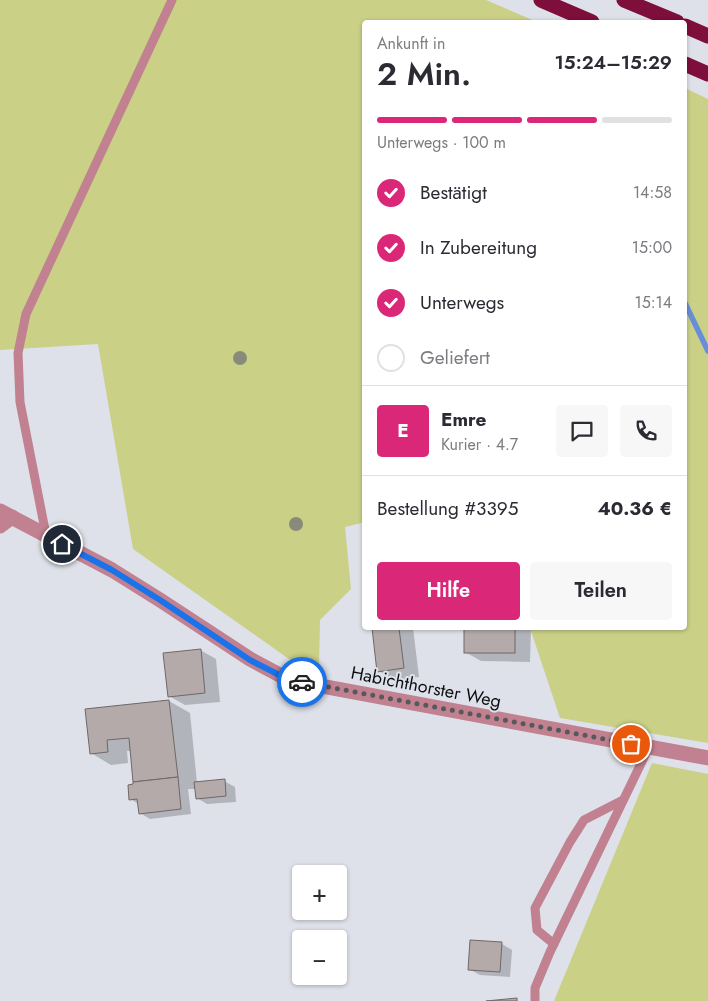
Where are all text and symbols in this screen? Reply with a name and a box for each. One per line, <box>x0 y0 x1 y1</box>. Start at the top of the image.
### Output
text: Ankunft in <box>377 32 445 55</box>
text: 15:24–15:29 <box>555 49 672 76</box>
text: 2 Min. <box>377 51 471 97</box>
text: Unterwegs · 100 m <box>377 131 506 154</box>
icon: check <box>377 179 405 207</box>
text: Bestätigt <box>420 179 487 206</box>
text: 14:58 <box>633 181 672 204</box>
icon: check <box>377 234 405 262</box>
text: In Zubereitung <box>420 234 537 261</box>
text: 15:00 <box>632 236 672 259</box>
icon: check <box>377 289 405 317</box>
text: Unterwegs <box>420 289 504 316</box>
text: 15:14 <box>634 291 672 314</box>
text: Geliefert <box>420 344 490 371</box>
button: chat <box>556 405 608 457</box>
button: phone <box>620 405 672 457</box>
text: Emre <box>441 406 486 433</box>
text: E <box>397 417 409 444</box>
text: Kurier · 4.7 <box>441 433 518 456</box>
text: Bestellung #3395 <box>377 495 519 522</box>
text: 40.36 € <box>597 495 672 522</box>
pin <box>41 523 83 565</box>
icon: home <box>48 530 76 558</box>
button: Hilfe <box>377 562 520 620</box>
button: Teilen <box>530 562 672 620</box>
courier <box>277 657 327 707</box>
street label: Habichthorster Weg <box>349 660 503 714</box>
icon: car <box>288 668 316 696</box>
pin <box>610 723 652 765</box>
icon: bag <box>617 730 645 758</box>
map controls <box>292 865 347 985</box>
button: + <box>292 865 347 920</box>
button: − <box>292 930 347 985</box>

